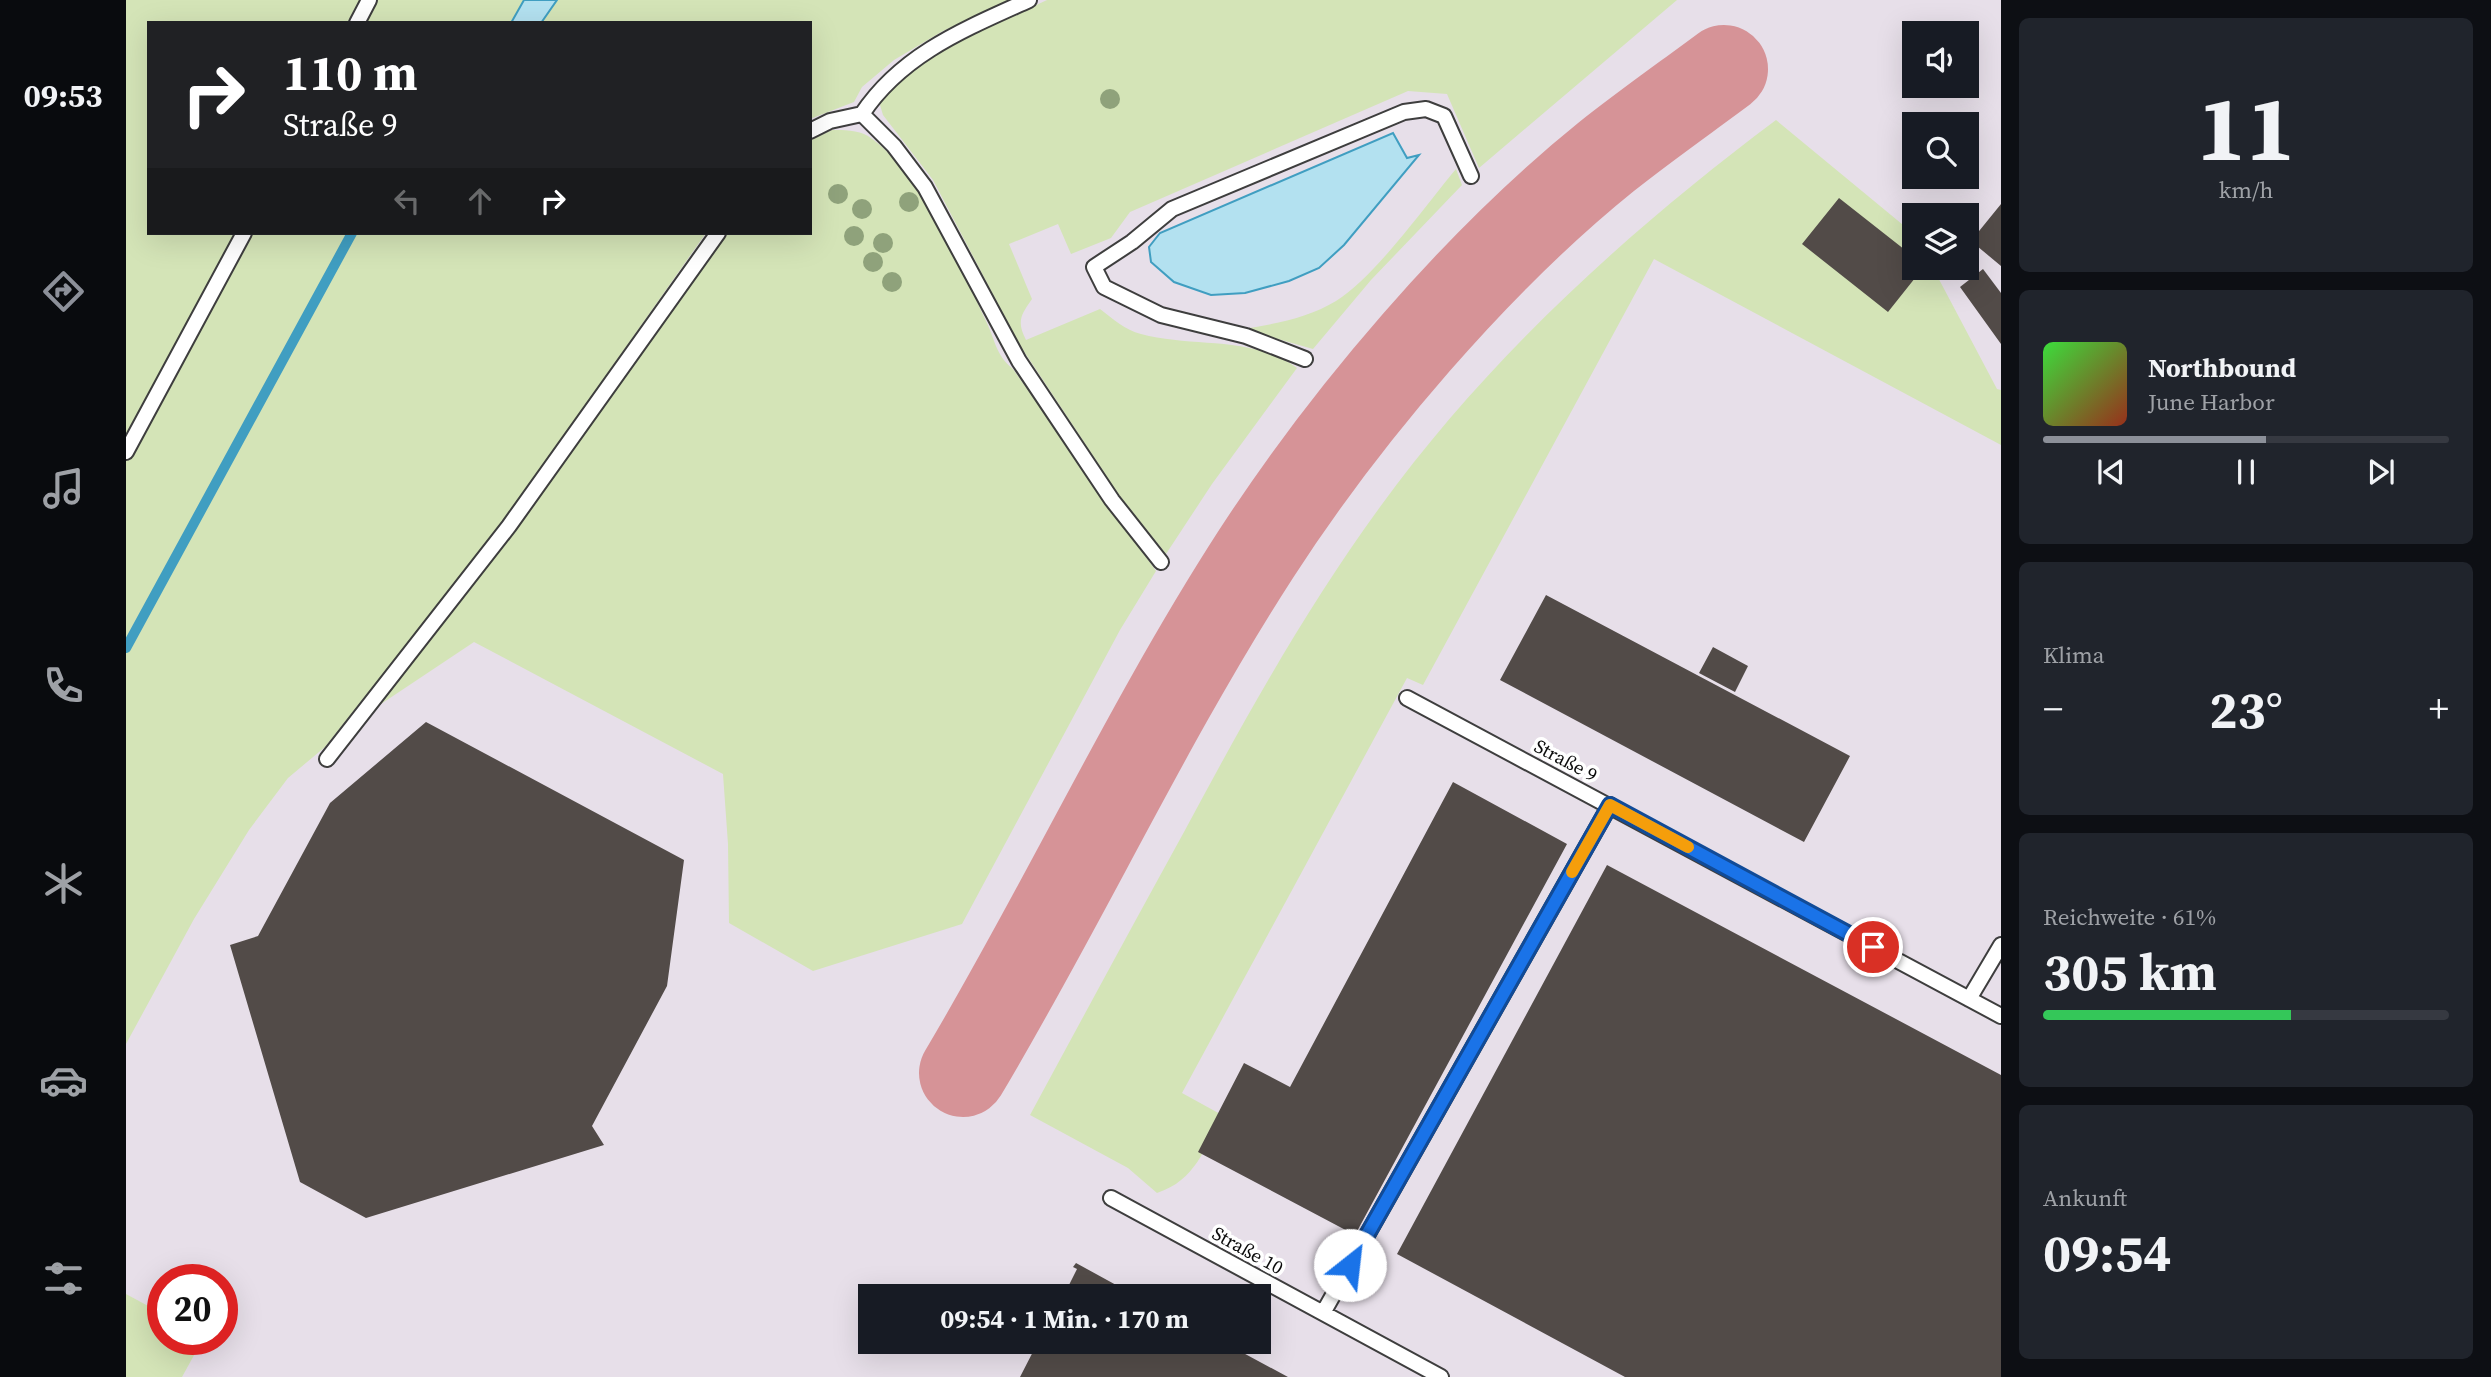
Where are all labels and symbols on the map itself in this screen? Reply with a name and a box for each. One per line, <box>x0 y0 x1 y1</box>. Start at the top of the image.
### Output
street label: Straße 9 <box>1530 733 1602 787</box>
pin <box>1843 917 1903 977</box>
street label: Straße 10 <box>1208 1220 1288 1280</box>
position arrow <box>1313 1228 1387 1302</box>
speed limit sign: 20 <box>147 1264 238 1355</box>

